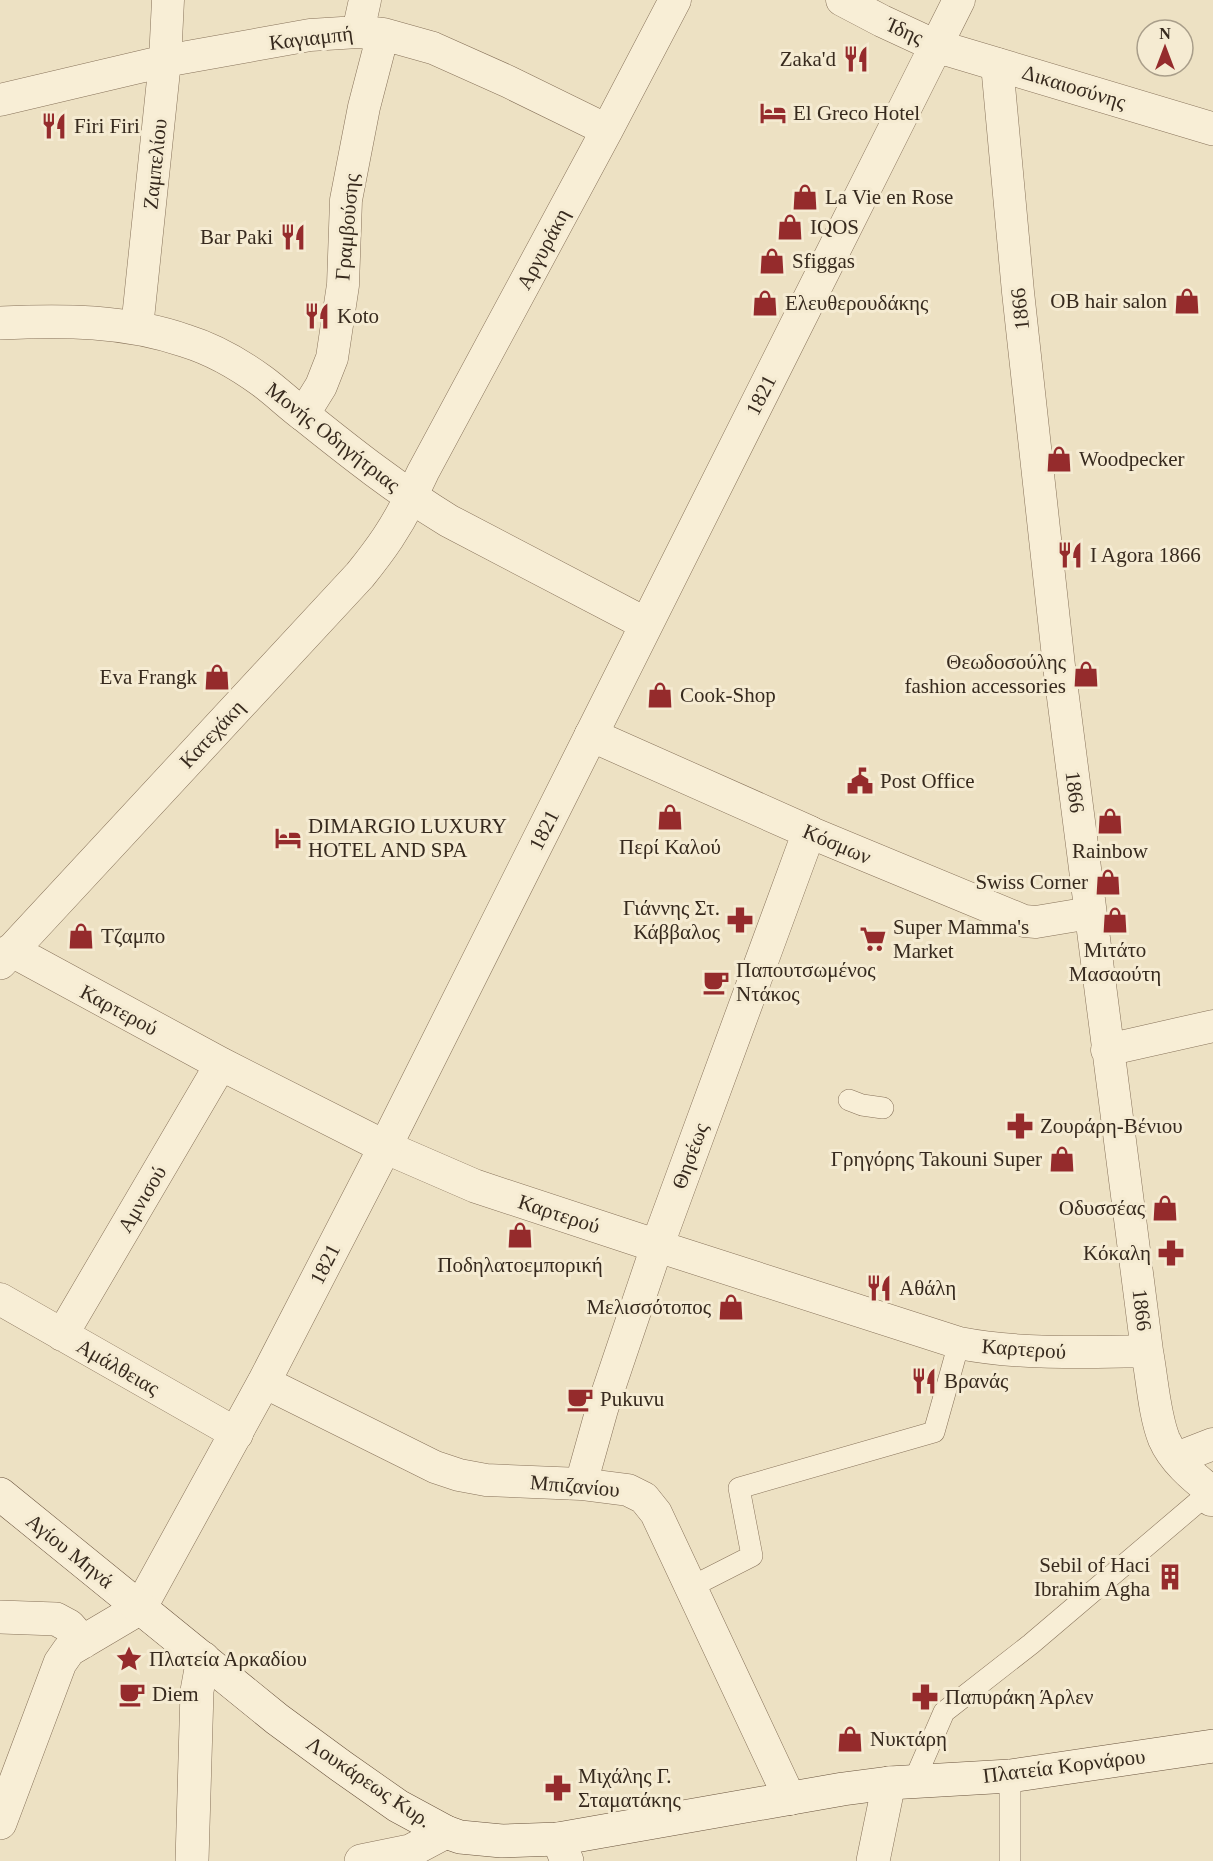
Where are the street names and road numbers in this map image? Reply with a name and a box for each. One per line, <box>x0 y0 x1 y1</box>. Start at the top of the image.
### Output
street label: Ίδης <box>882 12 928 50</box>
street label: Καγιαμπή <box>268 21 354 55</box>
street label: Δικαιοσύνης <box>1019 60 1129 114</box>
street label: Ζαμπελίου <box>138 117 172 211</box>
street label: Γραμβούσης <box>330 172 364 281</box>
street label: Αργυράκη <box>512 204 574 294</box>
street label: 1866 <box>1006 287 1034 331</box>
street label: 1821 <box>741 371 781 419</box>
street label: Μονής Οδηγήτριας <box>261 377 405 497</box>
street label: Κατεχάκη <box>175 695 249 773</box>
street label: 1866 <box>1061 770 1089 814</box>
street label: 1821 <box>524 806 564 854</box>
street label: Κόσμων <box>799 819 875 869</box>
street label: Καρτερού <box>76 980 162 1040</box>
street label: Θησέως <box>667 1119 713 1192</box>
street label: Αμνισού <box>113 1161 171 1237</box>
street label: Καρτερού <box>515 1190 603 1238</box>
street label: 1821 <box>305 1240 345 1288</box>
street label: 1866 <box>1128 1288 1156 1332</box>
street label: Αμάλθειας <box>72 1334 164 1401</box>
street label: Καρτερού <box>981 1334 1067 1364</box>
street label: Μπιζανίου <box>529 1470 621 1502</box>
street label: Αγίου Μηνά <box>22 1509 118 1593</box>
street label: Λουκάρεως Κυρ. <box>302 1731 436 1833</box>
street label: Πλατεία Κορνάρου <box>981 1744 1147 1788</box>

